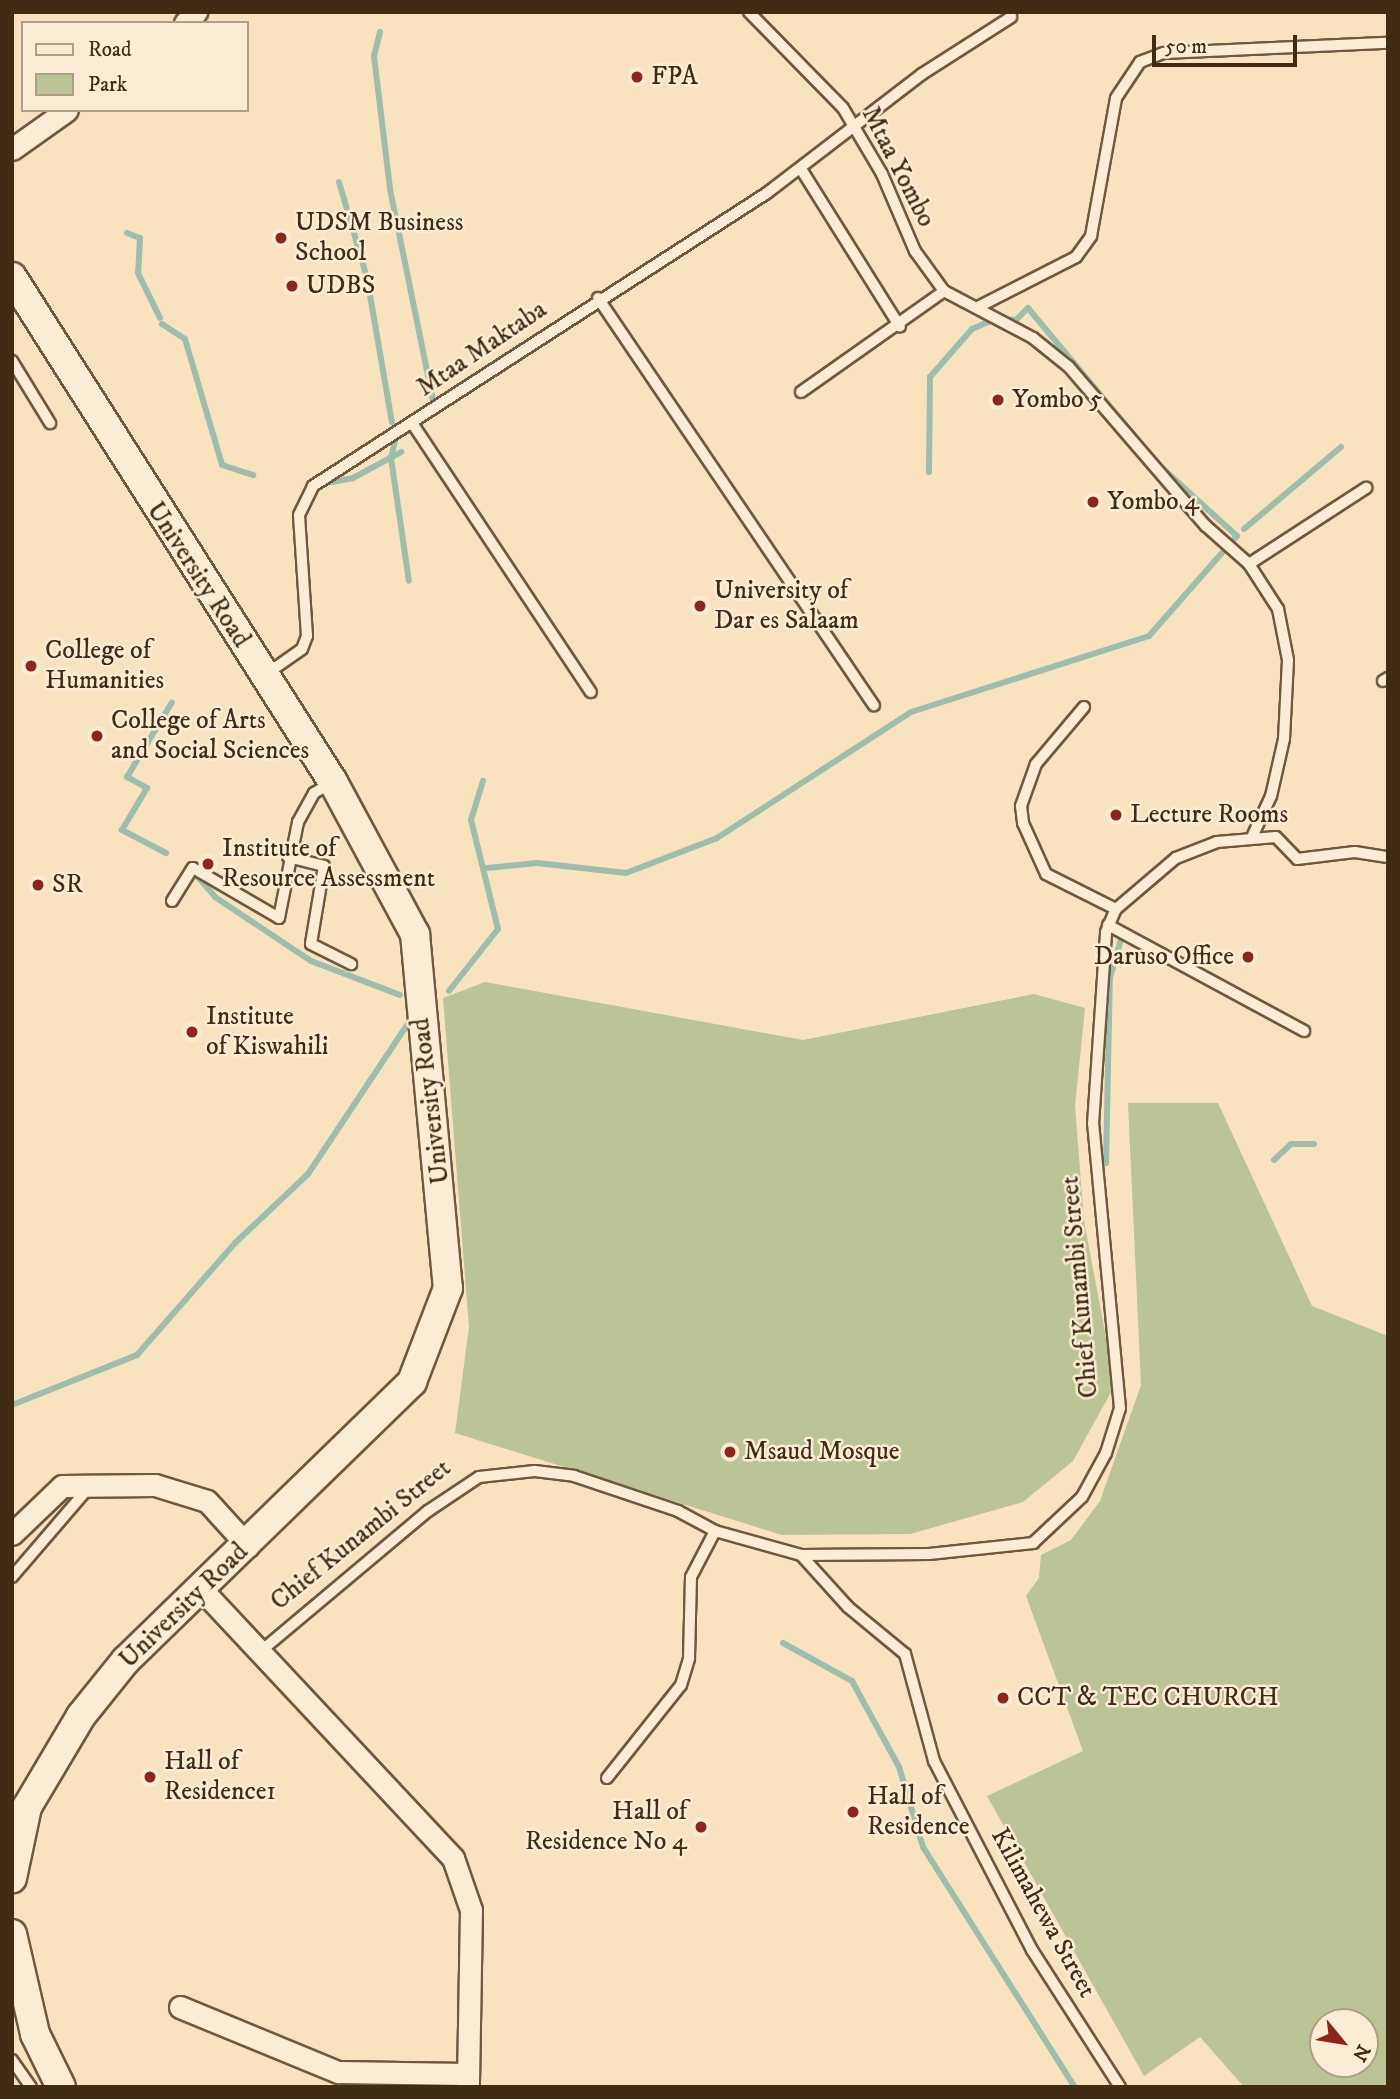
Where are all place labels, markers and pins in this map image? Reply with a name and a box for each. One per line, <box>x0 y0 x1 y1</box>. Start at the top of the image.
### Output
place label: FPA <box>651 61 698 93</box>
marker: FPA <box>629 69 645 85</box>
place label: UDSM Business School <box>295 207 463 268</box>
marker: UDSM Business School <box>273 230 289 246</box>
place label: UDBS <box>306 270 375 302</box>
marker: UDBS <box>284 278 300 294</box>
place label: Yombo 5 <box>1012 384 1102 416</box>
marker: Yombo 5 <box>990 392 1006 408</box>
place label: Yombo 4 <box>1107 486 1199 518</box>
marker: Yombo 4 <box>1085 494 1101 510</box>
place label: University of Dar es Salaam <box>714 575 859 636</box>
marker: University of Dar es Salaam <box>692 598 708 614</box>
place label: College of Humanities <box>45 635 164 696</box>
marker: College of Humanities <box>23 658 39 674</box>
place label: College of Arts and Social Sciences <box>111 705 309 766</box>
marker: College of Arts and Social Sciences <box>89 728 105 744</box>
place label: Lecture Rooms <box>1130 799 1288 831</box>
marker: Lecture Rooms <box>1108 807 1124 823</box>
place label: Institute of Resource Assessment <box>222 833 435 894</box>
marker: Institute of Resource Assessment <box>200 856 216 872</box>
place label: SR <box>52 869 83 901</box>
marker: SR <box>30 877 46 893</box>
place label: Daruso Office <box>1094 941 1234 973</box>
marker: Daruso Office <box>1240 949 1256 965</box>
place label: Institute of Kiswahili <box>206 1001 329 1062</box>
marker: Institute of Kiswahili <box>184 1024 200 1040</box>
place label: Msaud Mosque <box>744 1436 899 1468</box>
marker: Msaud Mosque <box>722 1444 738 1460</box>
place label: CCT & TEC CHURCH <box>1017 1682 1279 1714</box>
marker: CCT & TEC CHURCH <box>995 1690 1011 1706</box>
place label: Hall of Residence1 <box>164 1746 276 1808</box>
marker: Hall of Residence1 <box>142 1769 158 1785</box>
place label: Hall of Residence <box>867 1781 970 1842</box>
place label: Hall of Residence No 4 <box>525 1796 687 1857</box>
marker: Hall of Residence <box>845 1804 861 1820</box>
marker: Hall of Residence No 4 <box>693 1819 709 1835</box>

